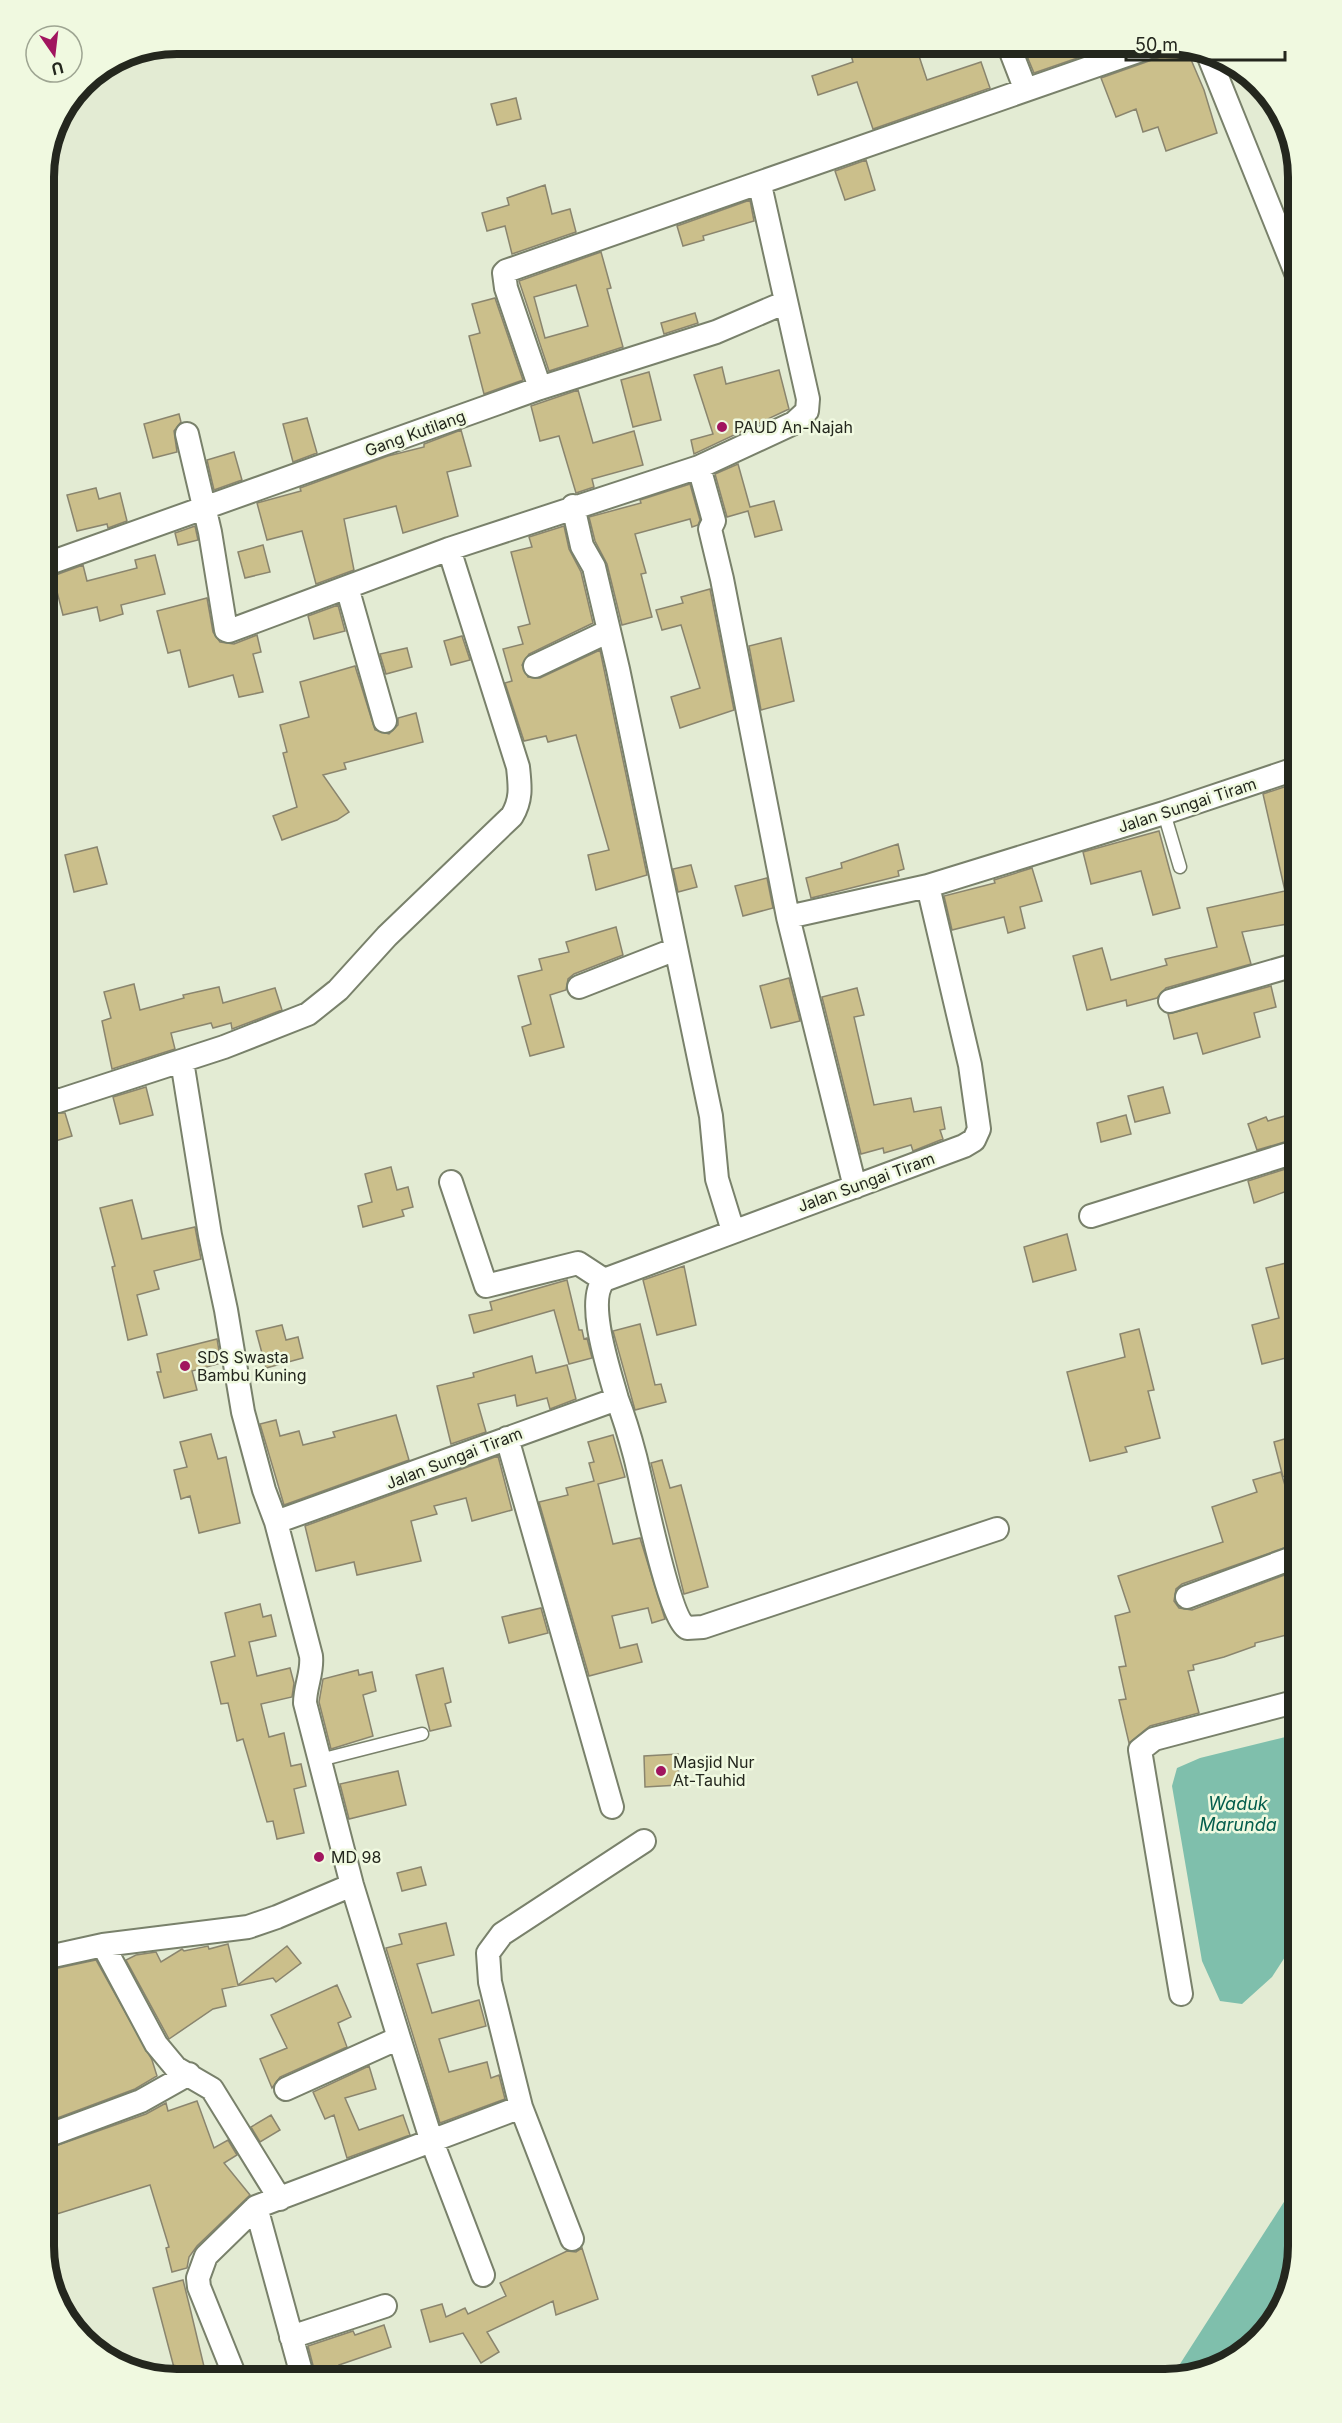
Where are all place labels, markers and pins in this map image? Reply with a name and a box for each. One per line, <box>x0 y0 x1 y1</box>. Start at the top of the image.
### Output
place label: PAUD An-Najah <box>734 417 853 437</box>
marker: PAUD An-Najah <box>715 420 729 434</box>
place label: SDS Swasta Bambu Kuning <box>197 1347 307 1385</box>
marker: SDS Swasta Bambu Kuning <box>178 1359 192 1373</box>
place label: Masjid Nur At-Tauhid <box>673 1752 754 1790</box>
marker: Masjid Nur At-Tauhid <box>654 1764 668 1778</box>
place label: MD 98 <box>331 1847 381 1867</box>
marker: MD 98 <box>312 1850 326 1864</box>

